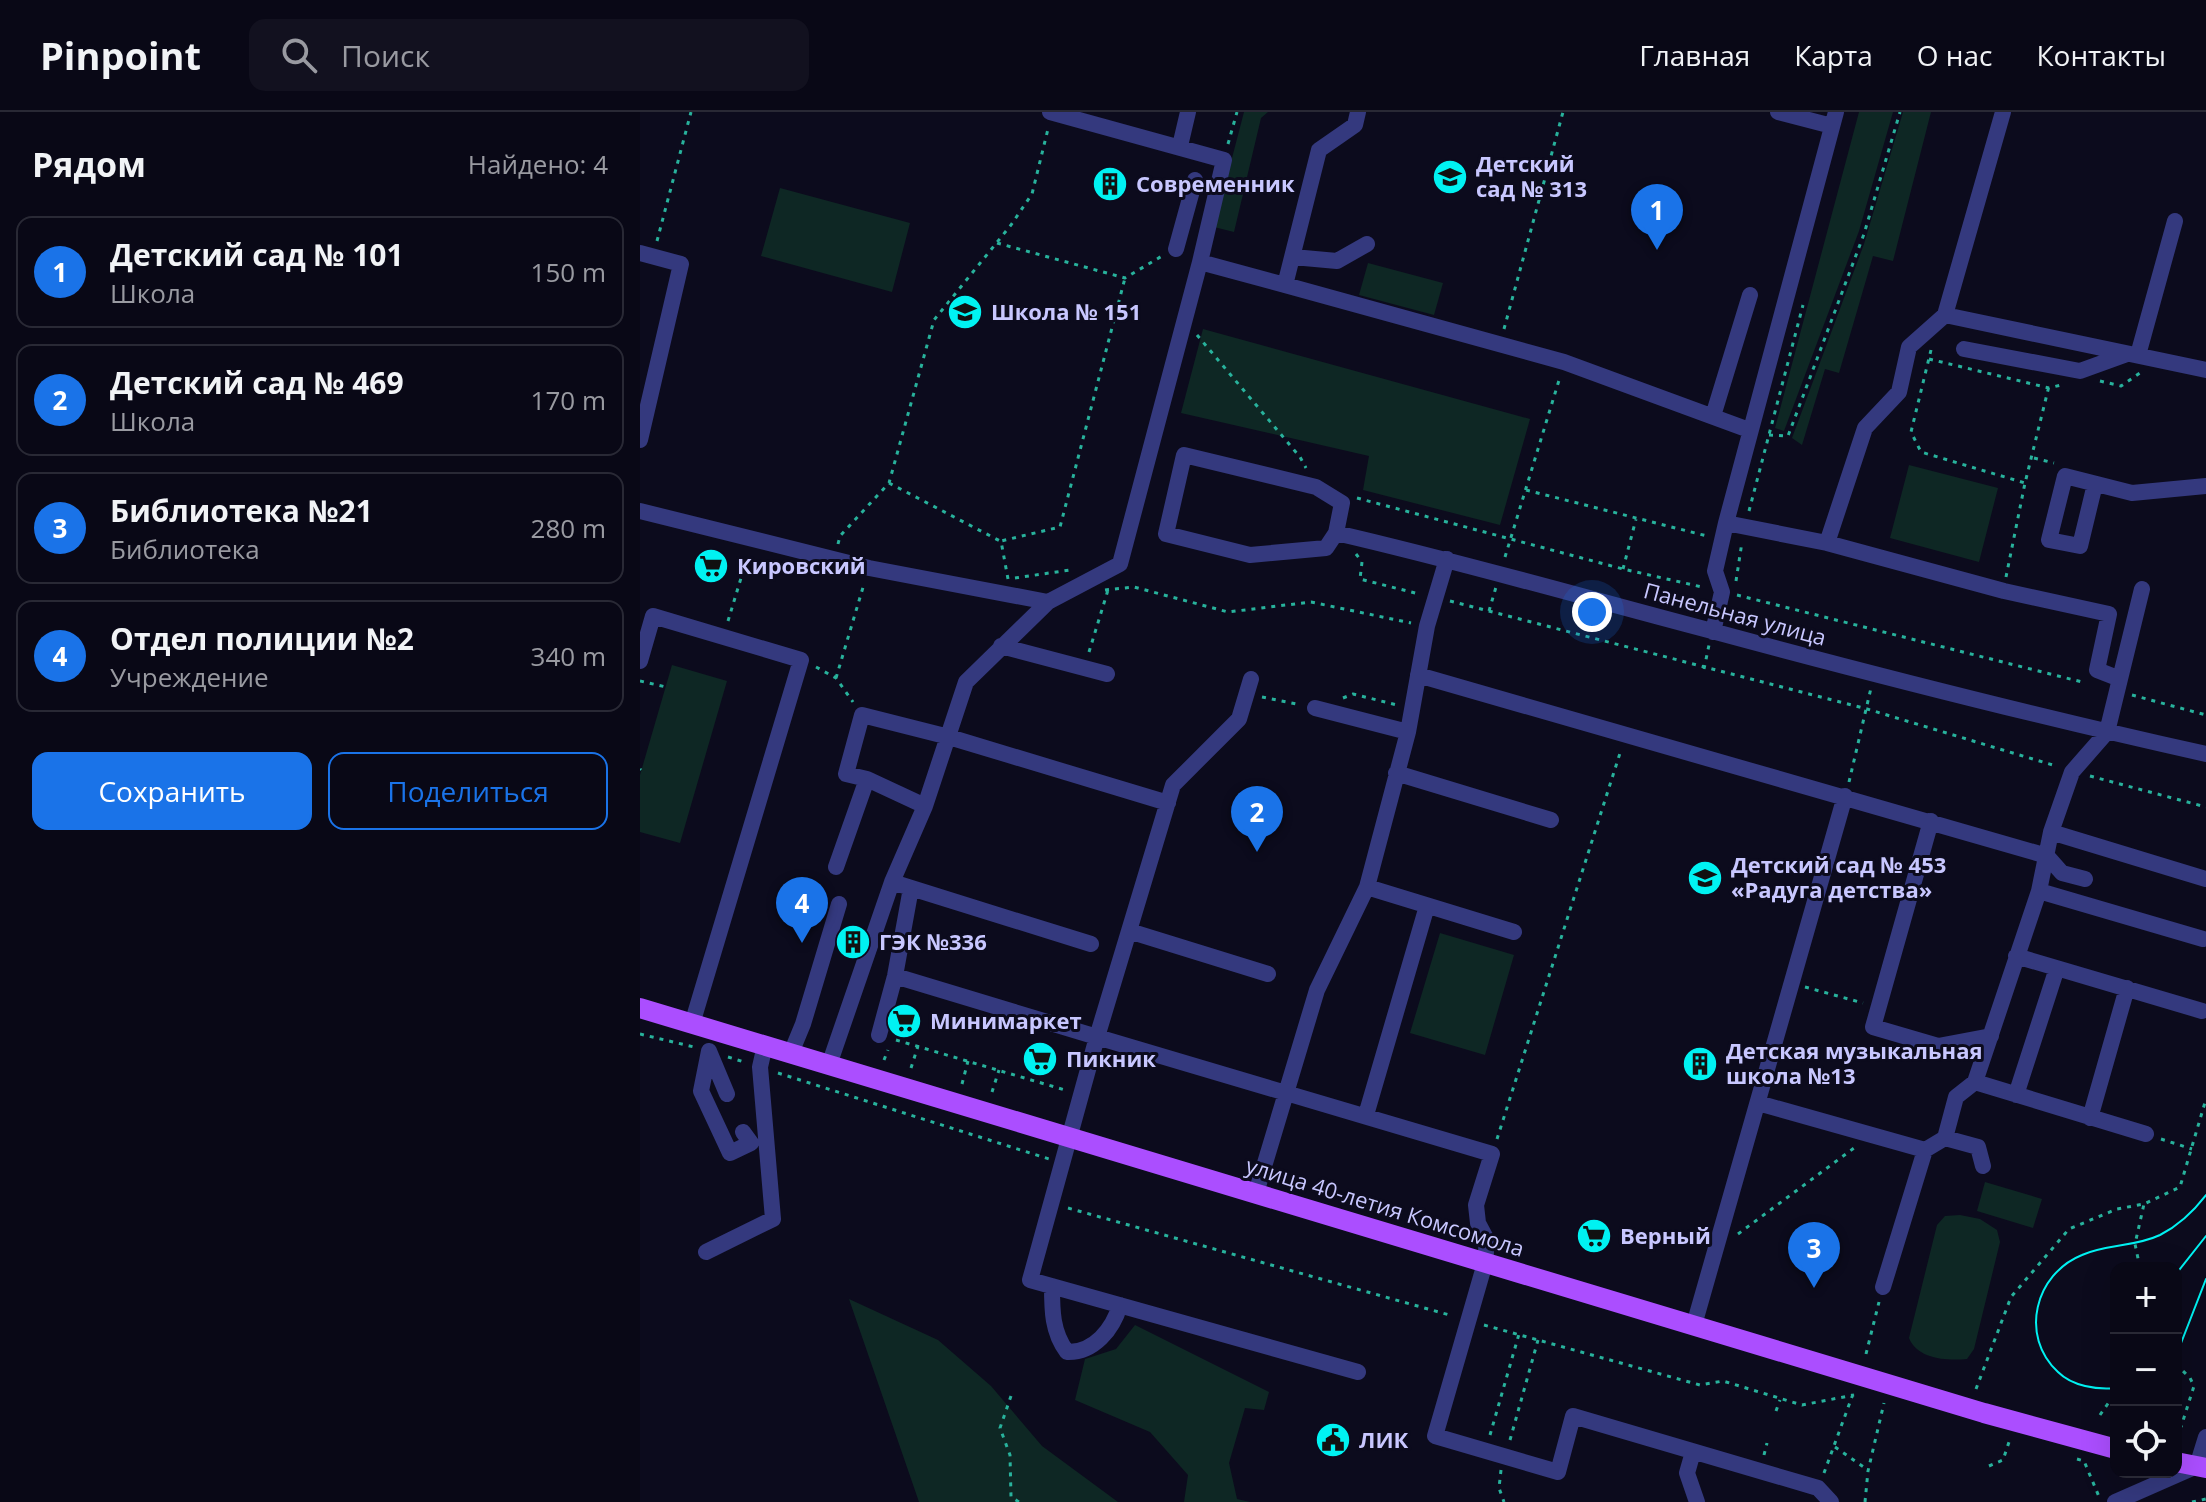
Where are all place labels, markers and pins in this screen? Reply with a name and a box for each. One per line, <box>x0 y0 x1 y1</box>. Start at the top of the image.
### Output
place label: Детский сад № 313 <box>1476 148 1587 203</box>
school or university icon: Детский сад № 313 <box>1431 158 1469 196</box>
building icon: Современник <box>1091 165 1129 203</box>
place label: Современник <box>1136 168 1295 198</box>
pin: 1 <box>1631 184 1683 250</box>
school or university icon: Школа № 151 <box>946 293 984 331</box>
place label: Школа № 151 <box>991 296 1141 326</box>
supermarket icon: Кировский <box>692 547 730 585</box>
place label: Кировский <box>737 550 866 580</box>
pin: 2 <box>1231 786 1283 852</box>
place label: Детский сад № 453 «Радуга детства» <box>1731 849 1946 904</box>
school or university icon: Детский сад № 453 «Радуга детства» <box>1686 859 1724 897</box>
pin: 4 <box>776 877 828 943</box>
building icon: ГЭК №336 <box>834 923 872 961</box>
place label: ГЭК №336 <box>879 926 987 956</box>
supermarket icon: Минимаркет <box>885 1002 923 1040</box>
place label: Минимаркет <box>930 1005 1082 1035</box>
place label: Детская музыкальная школа №13 <box>1726 1035 1982 1090</box>
supermarket icon: Пикник <box>1021 1040 1059 1078</box>
place label: Пикник <box>1066 1043 1156 1073</box>
building icon: Детская музыкальная школа №13 <box>1681 1045 1719 1083</box>
supermarket icon: Верный <box>1575 1217 1613 1255</box>
place label: Верный <box>1620 1220 1711 1250</box>
pin: 3 <box>1788 1222 1840 1288</box>
public building icon: ЛИК <box>1314 1421 1352 1459</box>
place label: ЛИК <box>1359 1424 1409 1454</box>

